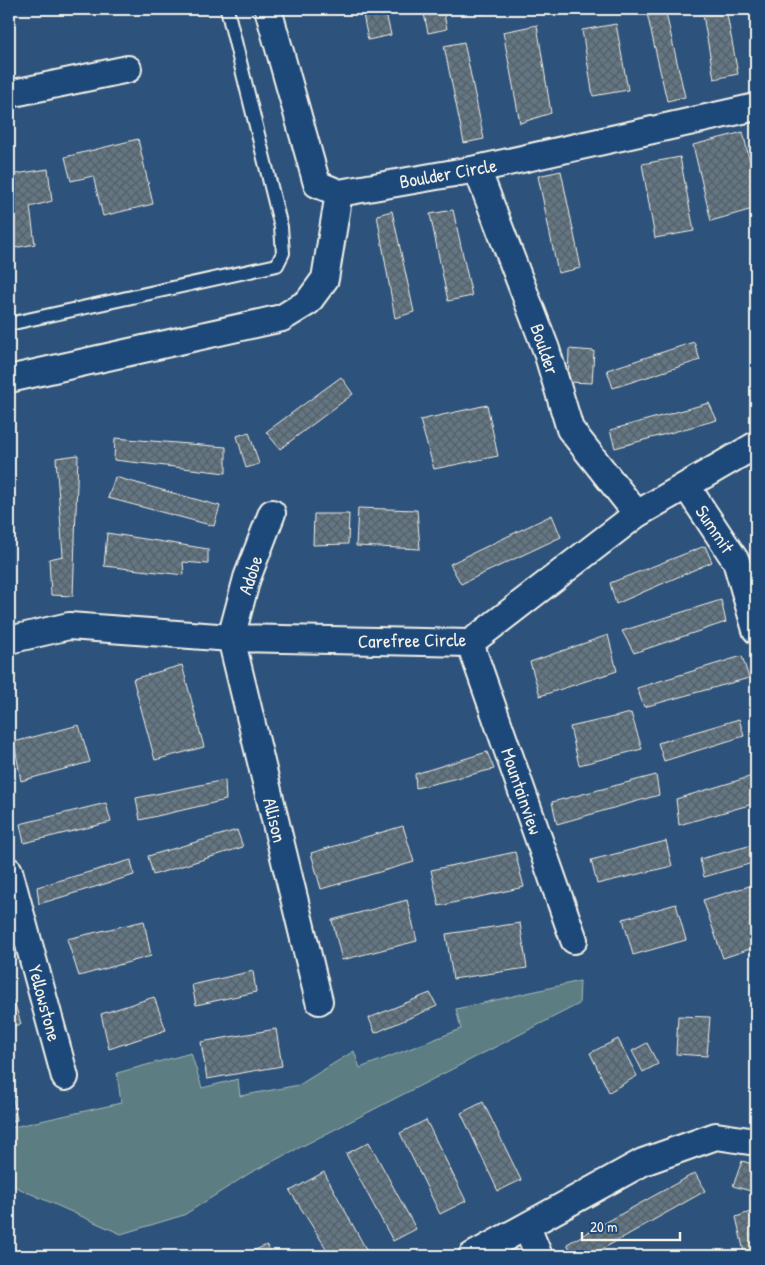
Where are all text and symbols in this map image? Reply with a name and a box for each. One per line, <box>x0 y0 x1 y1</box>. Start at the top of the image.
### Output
street label: Boulder Circle <box>397 152 499 194</box>
street label: Boulder <box>524 320 566 379</box>
street label: Summit <box>689 500 741 559</box>
street label: Adobe <box>231 552 269 598</box>
street label: Carefree Circle <box>358 626 467 654</box>
street label: Mountainview <box>495 744 549 838</box>
street label: Allison <box>257 795 293 845</box>
street label: Yellowstone <box>22 962 68 1045</box>
scale bar <box>582 1210 680 1242</box>
text: 20 m <box>590 1216 617 1237</box>

